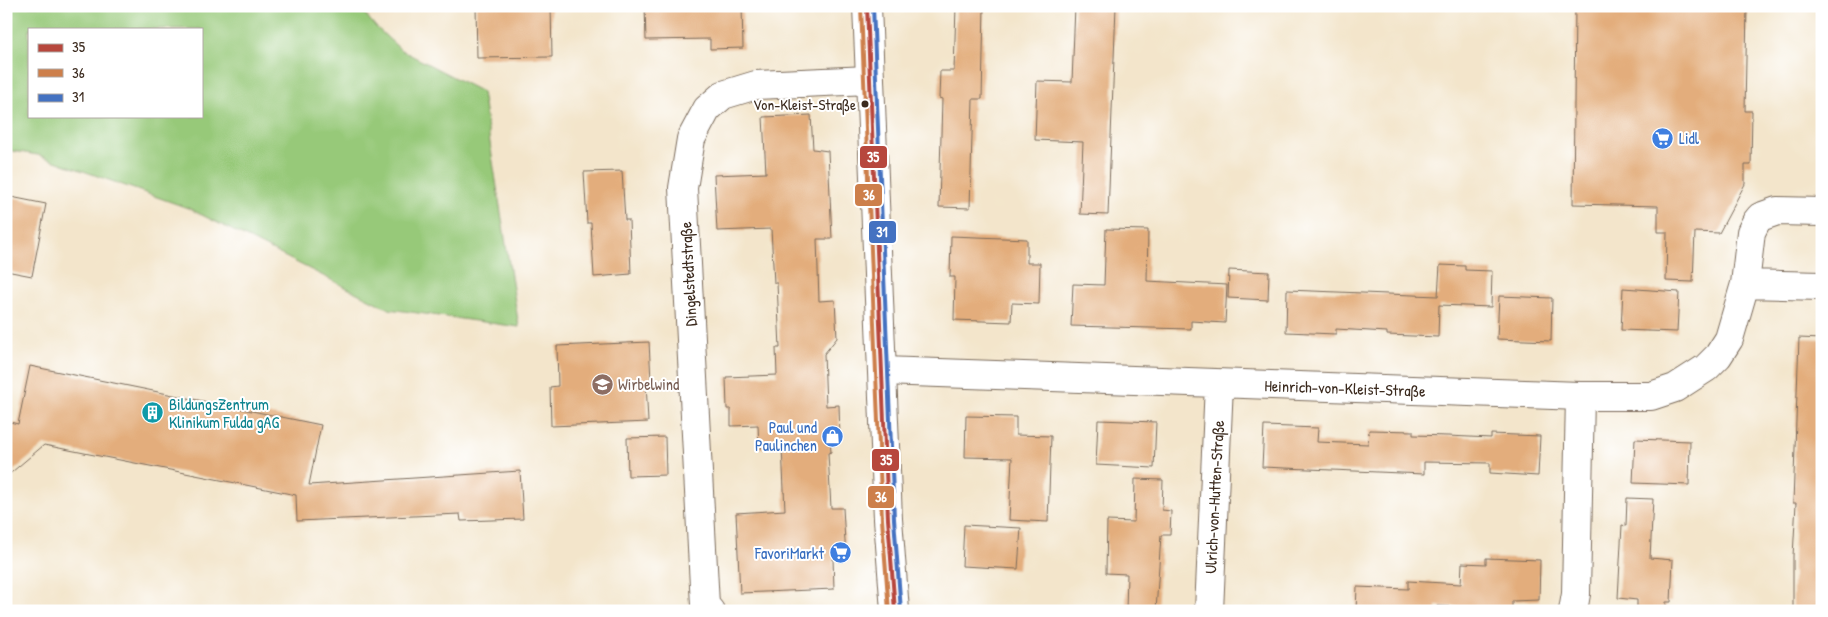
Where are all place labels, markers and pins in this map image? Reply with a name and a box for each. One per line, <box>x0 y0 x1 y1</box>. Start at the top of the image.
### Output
place label: Von-Kleist-Straße <box>753 94 856 115</box>
marker: Von-Kleist-Straße <box>860 99 870 109</box>
supermarket icon: Lidl <box>1651 126 1675 150</box>
place label: Lidl <box>1679 127 1700 149</box>
school or university icon: Wirbelwind <box>590 372 614 396</box>
place label: Wirbelwind <box>618 373 679 395</box>
place label: BildungsZentrum Klinikum Fulda gAG <box>169 393 279 433</box>
building icon: BildungsZentrum Klinikum Fulda gAG <box>141 401 165 425</box>
place label: Paul und Paulinchen <box>755 416 817 456</box>
shop icon: Paul und Paulinchen <box>821 424 845 448</box>
supermarket icon: FavoriMarkt <box>828 541 852 565</box>
place label: FavoriMarkt <box>754 542 824 564</box>

